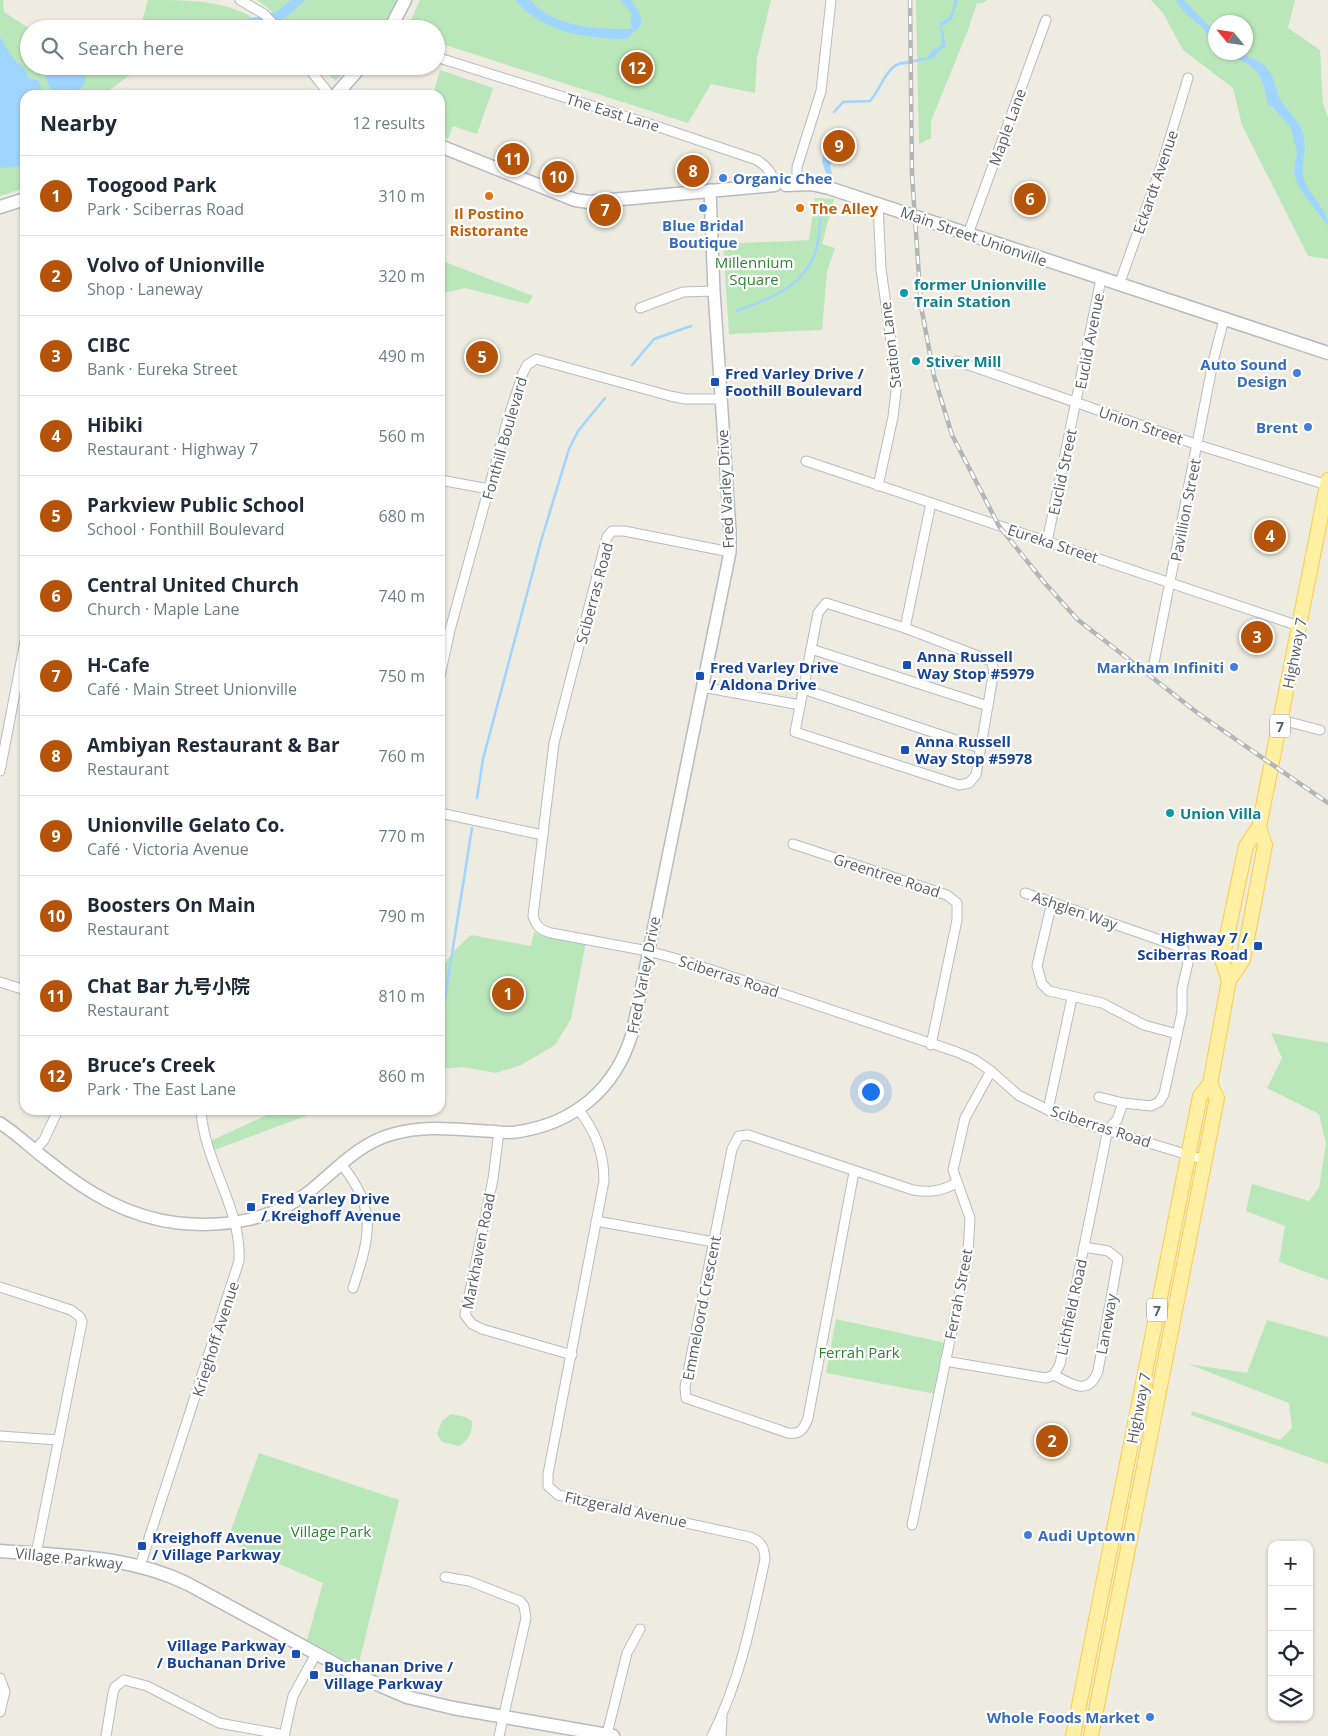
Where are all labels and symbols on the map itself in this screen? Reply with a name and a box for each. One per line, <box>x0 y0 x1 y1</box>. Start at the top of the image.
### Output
north arrow <box>1208 15 1253 60</box>
pin: 12 <box>621 49 653 87</box>
street label: Maple Lane <box>984 86 1030 168</box>
street label: The East Lane <box>564 88 662 136</box>
pin: 9 <box>823 127 855 165</box>
street label: Eckardt Avenue <box>1128 127 1182 237</box>
pin: 11 <box>497 140 529 178</box>
pin: 8 <box>677 152 709 190</box>
pin: 10 <box>542 158 574 196</box>
place label: Organic Chee <box>733 168 833 188</box>
marker: Organic Chee <box>717 172 729 184</box>
pin: 6 <box>1014 180 1046 218</box>
marker: Il Postino Ristorante <box>483 190 495 202</box>
pin: 7 <box>589 191 621 229</box>
place label: The Alley <box>810 198 879 218</box>
street label: Main Street Unionville <box>898 201 1050 271</box>
marker: Blue Bridal Boutique <box>697 202 709 214</box>
marker: The Alley <box>794 202 806 214</box>
place label: Il Postino Ristorante <box>450 203 529 240</box>
place label: Blue Bridal Boutique <box>662 215 744 252</box>
park label: Millennium Square <box>715 252 793 289</box>
place label: former Unionville Train Station <box>914 274 1046 311</box>
marker: former Unionville Train Station <box>898 287 910 299</box>
street label: Euclid Avenue <box>1070 291 1108 391</box>
street label: Station Lane <box>875 301 905 389</box>
pin: 5 <box>466 338 498 376</box>
place label: Stiver Mill <box>926 351 1001 371</box>
place label: Auto Sound Design <box>1200 354 1287 391</box>
marker: Stiver Mill <box>910 355 922 367</box>
place label: Fred Varley Drive / Foothill Boulevard <box>725 363 865 400</box>
marker: Auto Sound Design <box>1291 367 1303 379</box>
street label: Fonthill Boulevard <box>477 374 531 502</box>
marker: Fred Varley Drive / Foothill Boulevard <box>709 376 721 388</box>
street label: Union Street <box>1096 401 1186 449</box>
place label: Brent <box>1256 417 1298 437</box>
marker: Brent <box>1302 421 1314 433</box>
street label: Euclid Street <box>1043 427 1081 517</box>
street label: Fred Varley Drive <box>712 429 738 549</box>
street label: Pavillion Street <box>1165 457 1205 563</box>
pin: 4 <box>1254 517 1286 555</box>
street label: Eureka Street <box>1005 519 1101 567</box>
street label: Sciberras Road <box>571 540 617 646</box>
street label: Highway 7 <box>1277 616 1311 690</box>
pin: 3 <box>1241 618 1273 656</box>
place label: Anna Russell Way Stop #5979 <box>917 646 1035 683</box>
place label: Fred Varley Drive / Aldona Drive <box>710 657 839 694</box>
place label: Markham Infiniti <box>1096 657 1224 677</box>
marker: Anna Russell Way Stop #5979 <box>901 659 913 671</box>
marker: Markham Infiniti <box>1228 661 1240 673</box>
marker: Fred Varley Drive / Aldona Drive <box>694 670 706 682</box>
road number: 7 <box>1270 714 1290 738</box>
place label: Anna Russell Way Stop #5978 <box>915 731 1033 768</box>
marker: Anna Russell Way Stop #5978 <box>899 744 911 756</box>
place label: Union Villa <box>1180 803 1261 823</box>
marker: Union Villa <box>1164 807 1176 819</box>
street label: Greentree Road <box>831 848 943 902</box>
street label: Ashglen Way <box>1030 886 1121 934</box>
street label: Fred Varley Drive <box>622 915 664 1035</box>
place label: Highway 7 / Sciberras Road <box>1137 927 1249 964</box>
marker: Highway 7 / Sciberras Road <box>1252 940 1264 952</box>
street label: Sciberras Road <box>676 950 782 1002</box>
pin: 1 <box>492 975 524 1013</box>
your location <box>858 1079 884 1105</box>
street label: Sciberras Road <box>1048 1100 1154 1152</box>
place label: Fred Varley Drive / Kreighoff Avenue <box>261 1188 401 1225</box>
street label: Markhaven Road <box>457 1191 499 1311</box>
marker: Fred Varley Drive / Kreighoff Avenue <box>245 1201 257 1213</box>
street label: Emmeloord Crescent <box>677 1234 725 1382</box>
street label: Ferrah Street <box>939 1247 977 1341</box>
street label: Lichfield Road <box>1051 1257 1091 1357</box>
street label: Krieghoff Avenue <box>187 1279 243 1399</box>
street label: Laneway <box>1091 1292 1121 1356</box>
road number: 7 <box>1147 1298 1167 1322</box>
park label: Ferrah Park <box>818 1342 900 1362</box>
street label: Highway 7 <box>1121 1371 1155 1445</box>
pin: 2 <box>1036 1422 1068 1460</box>
street label: Fitzgerald Avenue <box>563 1486 689 1532</box>
park label: Village Park <box>291 1521 371 1541</box>
place label: Audi Uptown <box>1038 1525 1136 1545</box>
place label: Kreighoff Avenue / Village Parkway <box>152 1527 282 1564</box>
marker: Audi Uptown <box>1022 1529 1034 1541</box>
marker: Kreighoff Avenue / Village Parkway <box>136 1540 148 1552</box>
street label: Village Parkway <box>14 1542 124 1574</box>
place label: Village Parkway / Buchanan Drive <box>157 1635 286 1672</box>
marker: Village Parkway / Buchanan Drive <box>290 1648 302 1660</box>
place label: Buchanan Drive / Village Parkway <box>324 1656 454 1693</box>
marker: Buchanan Drive / Village Parkway <box>308 1669 320 1681</box>
place label: Whole Foods Market <box>987 1707 1140 1727</box>
marker: Whole Foods Market <box>1144 1711 1156 1723</box>

